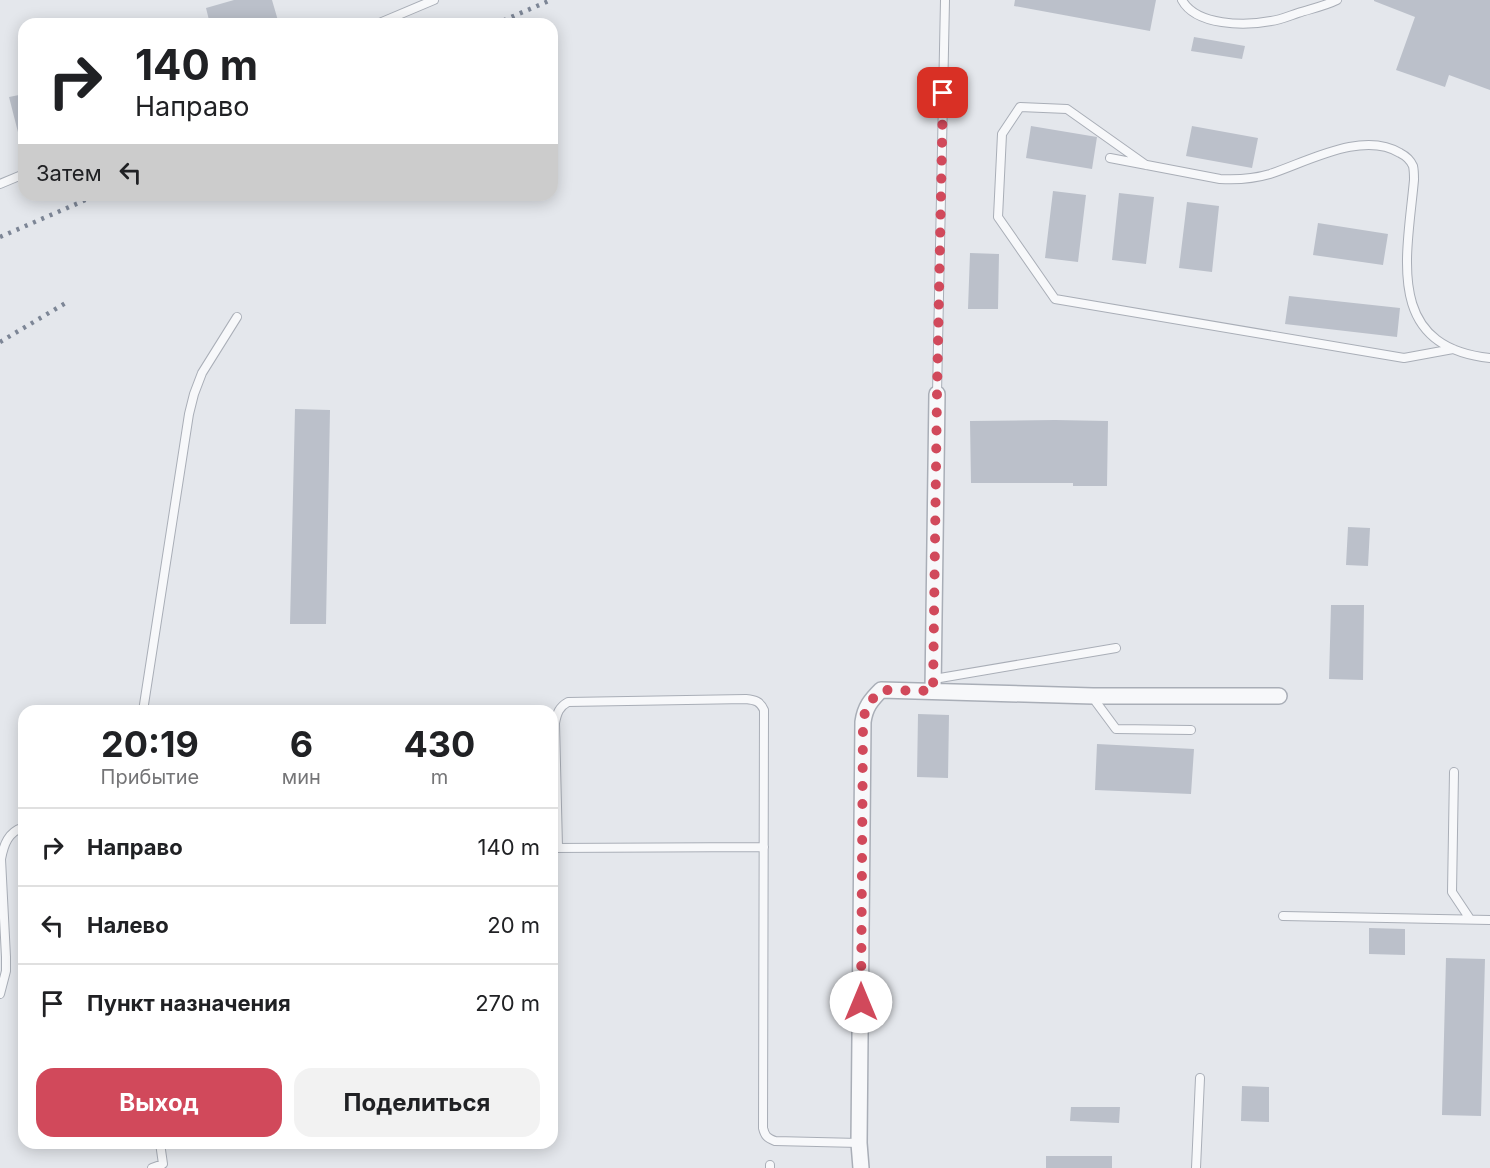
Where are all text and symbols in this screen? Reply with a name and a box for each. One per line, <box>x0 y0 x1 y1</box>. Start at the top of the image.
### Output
text: 140 m <box>135 39 258 90</box>
icon: right <box>36 42 114 120</box>
pin <box>917 67 968 118</box>
icon: arrive <box>926 76 959 109</box>
text: Направо <box>135 90 250 123</box>
icon: left <box>114 156 147 189</box>
text: Затем <box>36 160 102 186</box>
text: 20:19 <box>101 722 199 766</box>
text: 6 <box>290 722 313 766</box>
text: 430 <box>404 722 475 766</box>
text: Прибытие <box>101 765 199 789</box>
text: мин <box>282 765 321 789</box>
text: m <box>431 765 448 789</box>
icon: right <box>36 831 69 864</box>
text: Направо <box>87 834 183 860</box>
text: 140 m <box>478 834 540 860</box>
icon: left <box>36 909 69 942</box>
text: Налево <box>87 912 169 938</box>
text: 20 m <box>487 912 540 938</box>
position arrow <box>829 970 893 1034</box>
icon: arrive <box>36 987 69 1020</box>
text: Пункт назначения <box>87 990 291 1016</box>
text: 270 m <box>475 990 540 1016</box>
button: Выход <box>36 1068 282 1137</box>
button: Поделиться <box>294 1068 540 1137</box>

